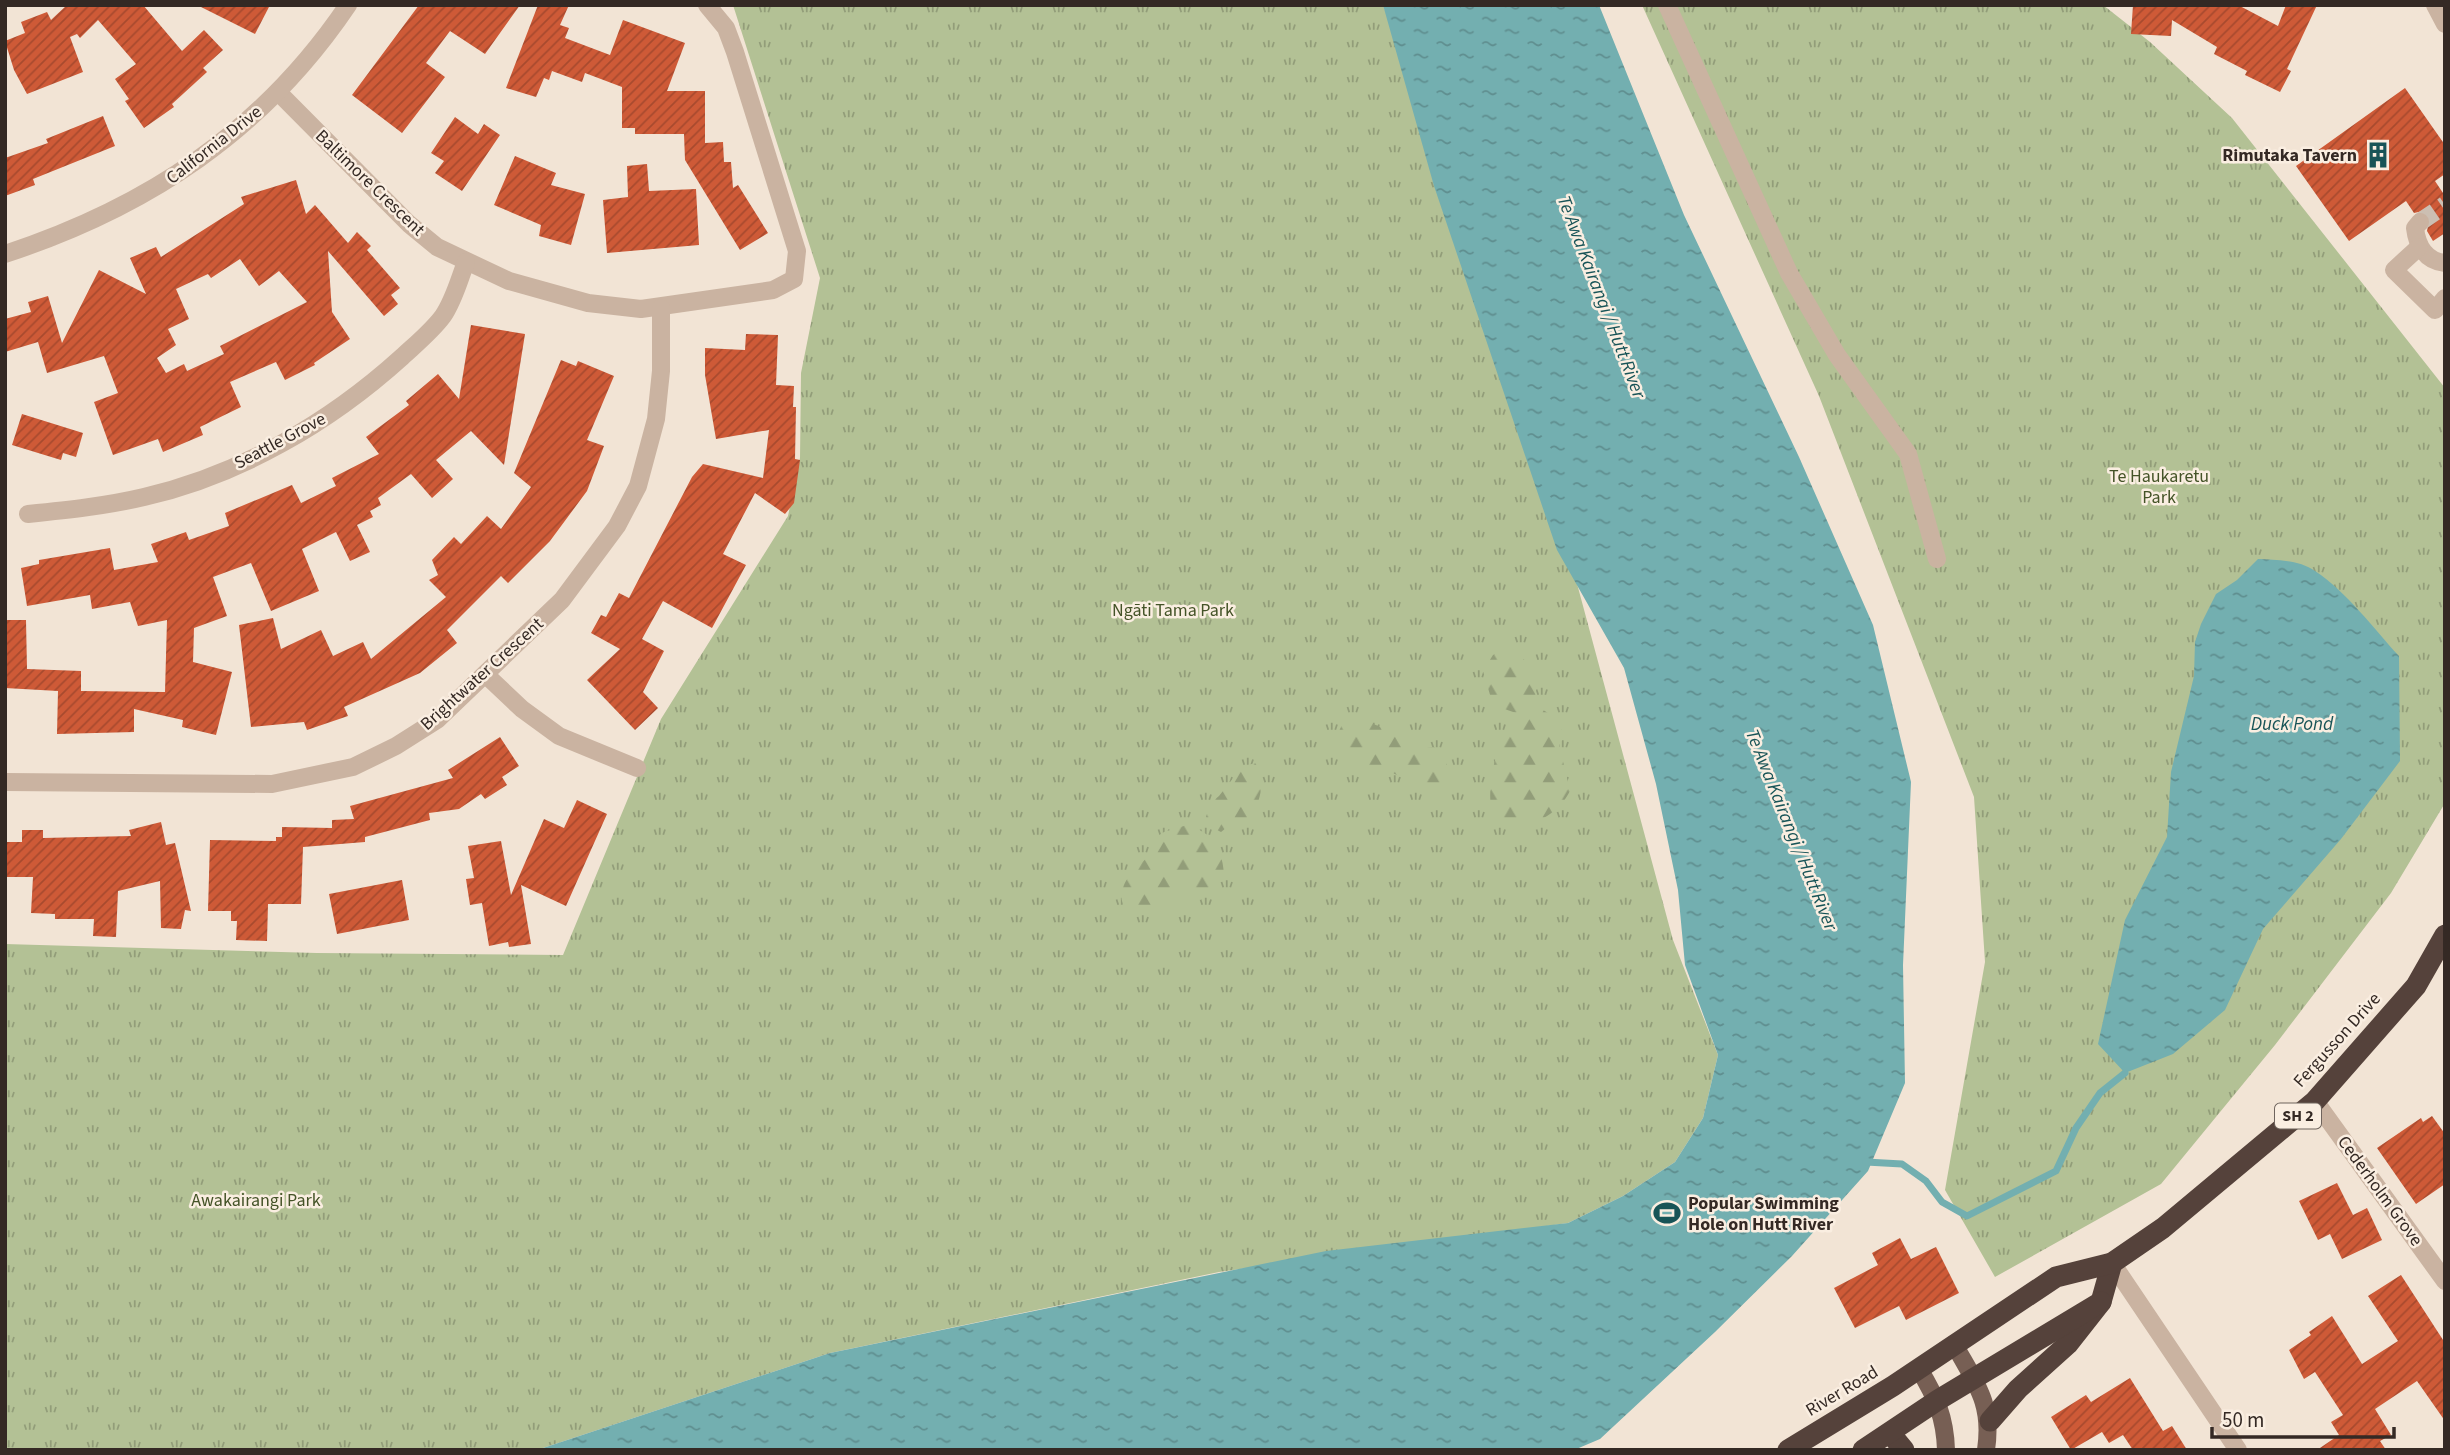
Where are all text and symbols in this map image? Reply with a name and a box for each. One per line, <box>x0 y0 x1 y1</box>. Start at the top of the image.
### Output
street label: California Drive <box>161 100 267 190</box>
street label: Baltimore Crescent <box>310 124 430 242</box>
building icon: Rimutaka Tavern <box>2363 140 2393 170</box>
place label: Rimutaka Tavern <box>2222 143 2357 168</box>
water label: Te Awa Kairangi / Hutt River <box>1550 192 1653 404</box>
street label: Seattle Grove <box>230 406 330 476</box>
park label: Te Haukaretu Park <box>2109 464 2209 510</box>
park label: Ngāti Tama Park <box>1112 598 1234 623</box>
street label: Brightwater Crescent <box>415 612 549 736</box>
water label: Duck Pond <box>2251 711 2334 738</box>
water label: Te Awa Kairangi / Hutt River <box>1738 725 1844 936</box>
street label: Fergusson Drive <box>2288 987 2386 1093</box>
road number: SH 2 <box>2275 1104 2321 1128</box>
street label: Cederholm Grove <box>2331 1131 2429 1251</box>
park label: Awakairangi Park <box>191 1188 321 1213</box>
place label: Popular Swimming Hole on Hutt River <box>1688 1191 1839 1237</box>
sports icon: Popular Swimming Hole on Hutt River <box>1652 1198 1682 1228</box>
street label: River Road <box>1801 1360 1883 1422</box>
scale bar <box>2212 1396 2394 1440</box>
text: 50 m <box>2222 1405 2264 1435</box>

